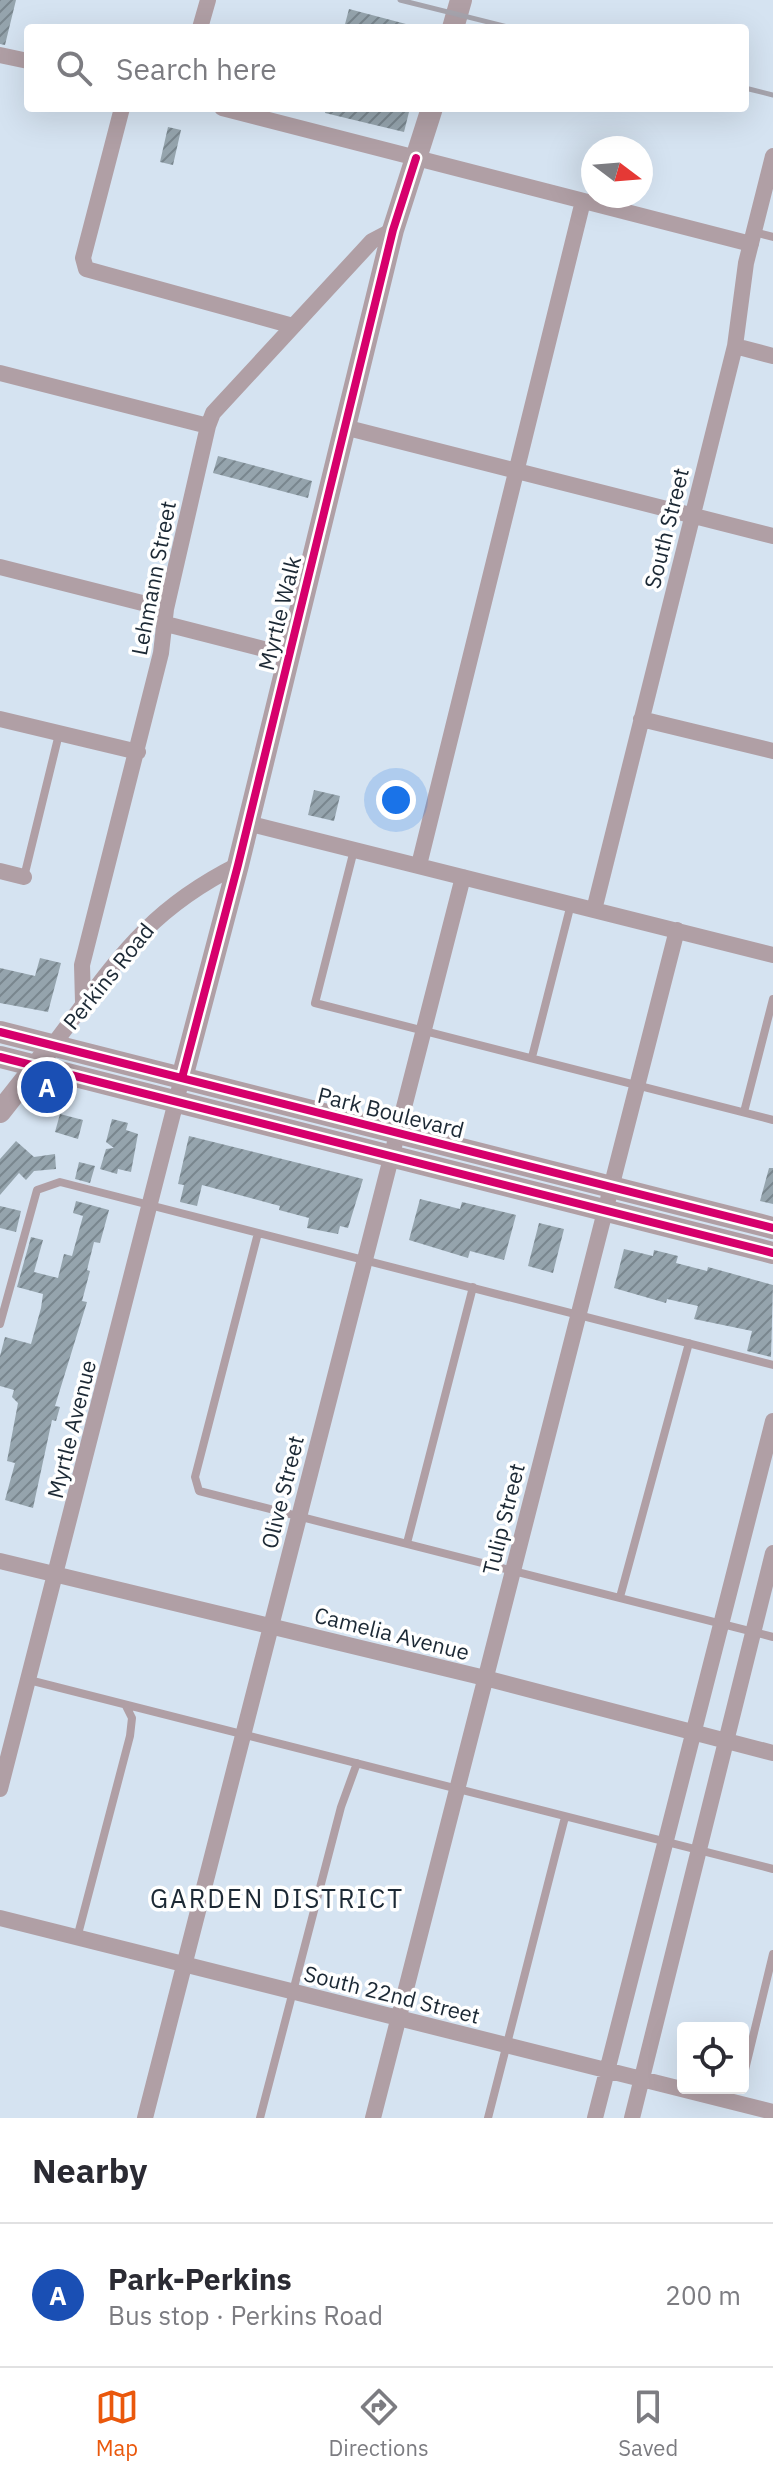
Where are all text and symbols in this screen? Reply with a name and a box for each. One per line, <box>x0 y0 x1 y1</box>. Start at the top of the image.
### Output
search box <box>24 24 749 112</box>
icon: search <box>52 46 96 90</box>
text: Search here <box>116 49 277 88</box>
north arrow <box>581 136 653 208</box>
street label: South Street <box>637 465 695 591</box>
street label: Lehmann Street <box>124 498 182 658</box>
street label: Myrtle Walk <box>251 552 307 673</box>
your location <box>376 780 416 820</box>
street label: Perkins Road <box>56 917 160 1035</box>
pin: A <box>21 1057 73 1117</box>
street label: Park Boulevard <box>315 1080 467 1144</box>
street label: Myrtle Avenue <box>40 1357 102 1501</box>
street label: Olive Street <box>254 1433 310 1551</box>
street label: Tulip Street <box>475 1460 531 1578</box>
street label: Camelia Avenue <box>312 1600 472 1666</box>
district label: GARDEN DISTRICT <box>150 1881 404 1915</box>
street label: South 22nd Street <box>301 1958 483 2030</box>
map controls <box>677 2022 749 2094</box>
button: locate <box>677 2022 749 2094</box>
text: Nearby <box>32 2148 147 2192</box>
text: Park-Perkins <box>108 2259 292 2298</box>
text: A <box>49 2278 67 2312</box>
text: 200 m <box>665 2278 741 2312</box>
text: Bus stop · Perkins Road <box>108 2298 383 2332</box>
tab: Map <box>95 2385 139 2462</box>
tab: Directions <box>329 2385 429 2462</box>
tab: Saved <box>618 2385 678 2462</box>

